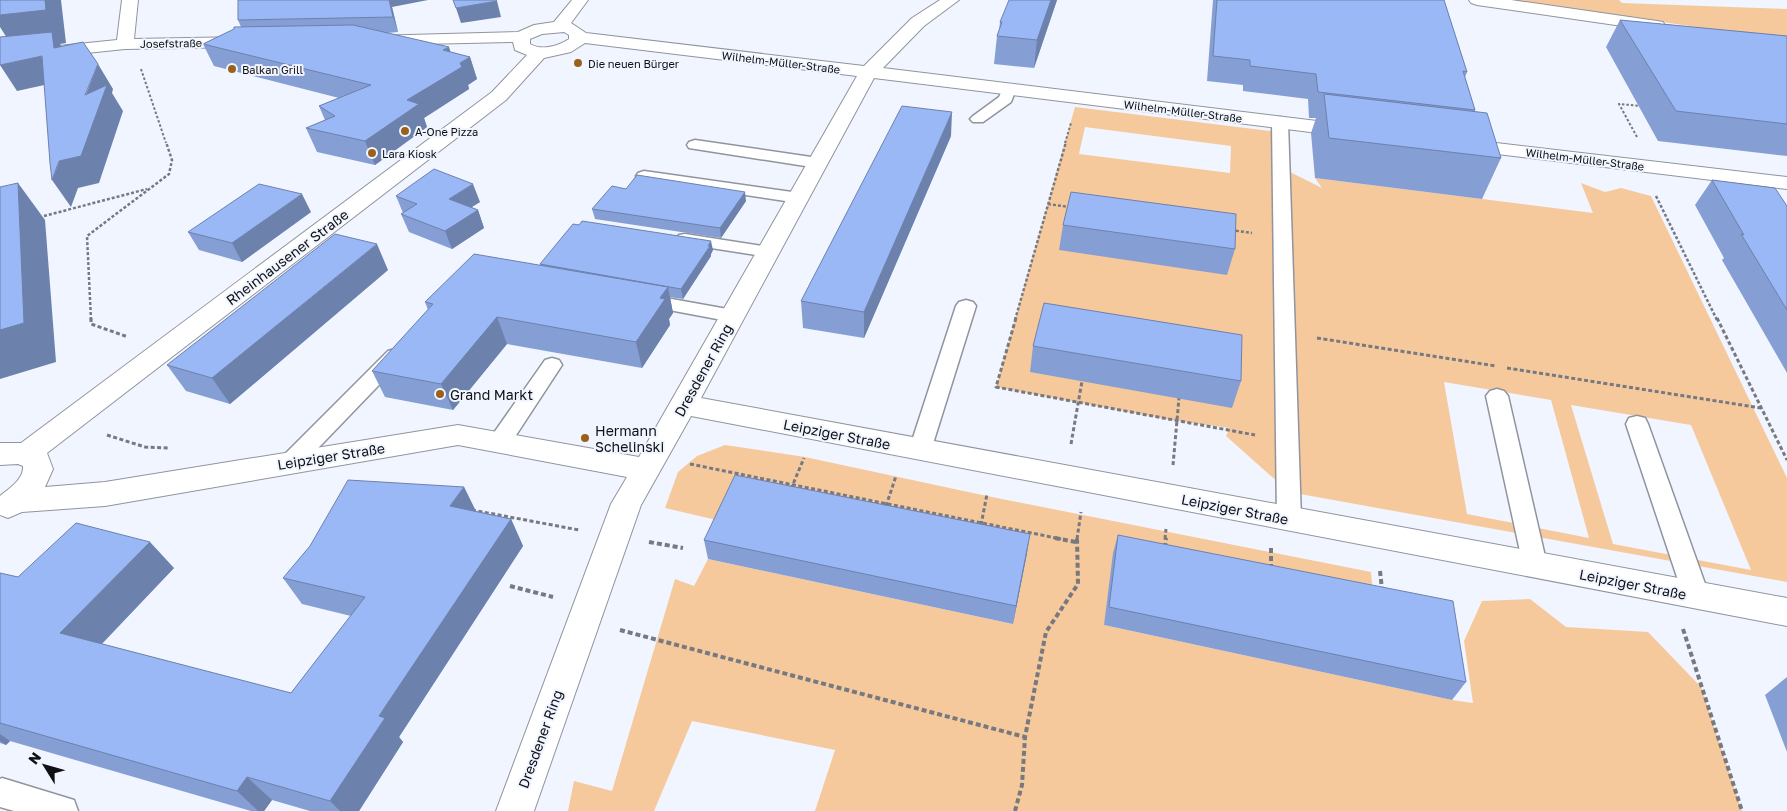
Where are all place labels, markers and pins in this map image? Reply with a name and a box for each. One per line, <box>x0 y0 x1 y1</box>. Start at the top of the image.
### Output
marker: Die neuen Bürger <box>572 57 584 69</box>
place label: Die neuen Bürger <box>588 57 680 70</box>
marker: Balkan Grill <box>226 63 238 75</box>
place label: Balkan Grill <box>242 63 303 76</box>
marker: A-One Pizza <box>399 125 411 137</box>
place label: A-One Pizza <box>415 125 478 138</box>
marker: Lara Kiosk <box>366 147 378 159</box>
place label: Lara Kiosk <box>382 147 437 160</box>
place label: Grand Markt <box>450 386 533 403</box>
marker: Grand Markt <box>434 388 446 400</box>
place label: Hermann Schelinski <box>595 422 664 455</box>
marker: Hermann Schelinski <box>579 432 591 444</box>

